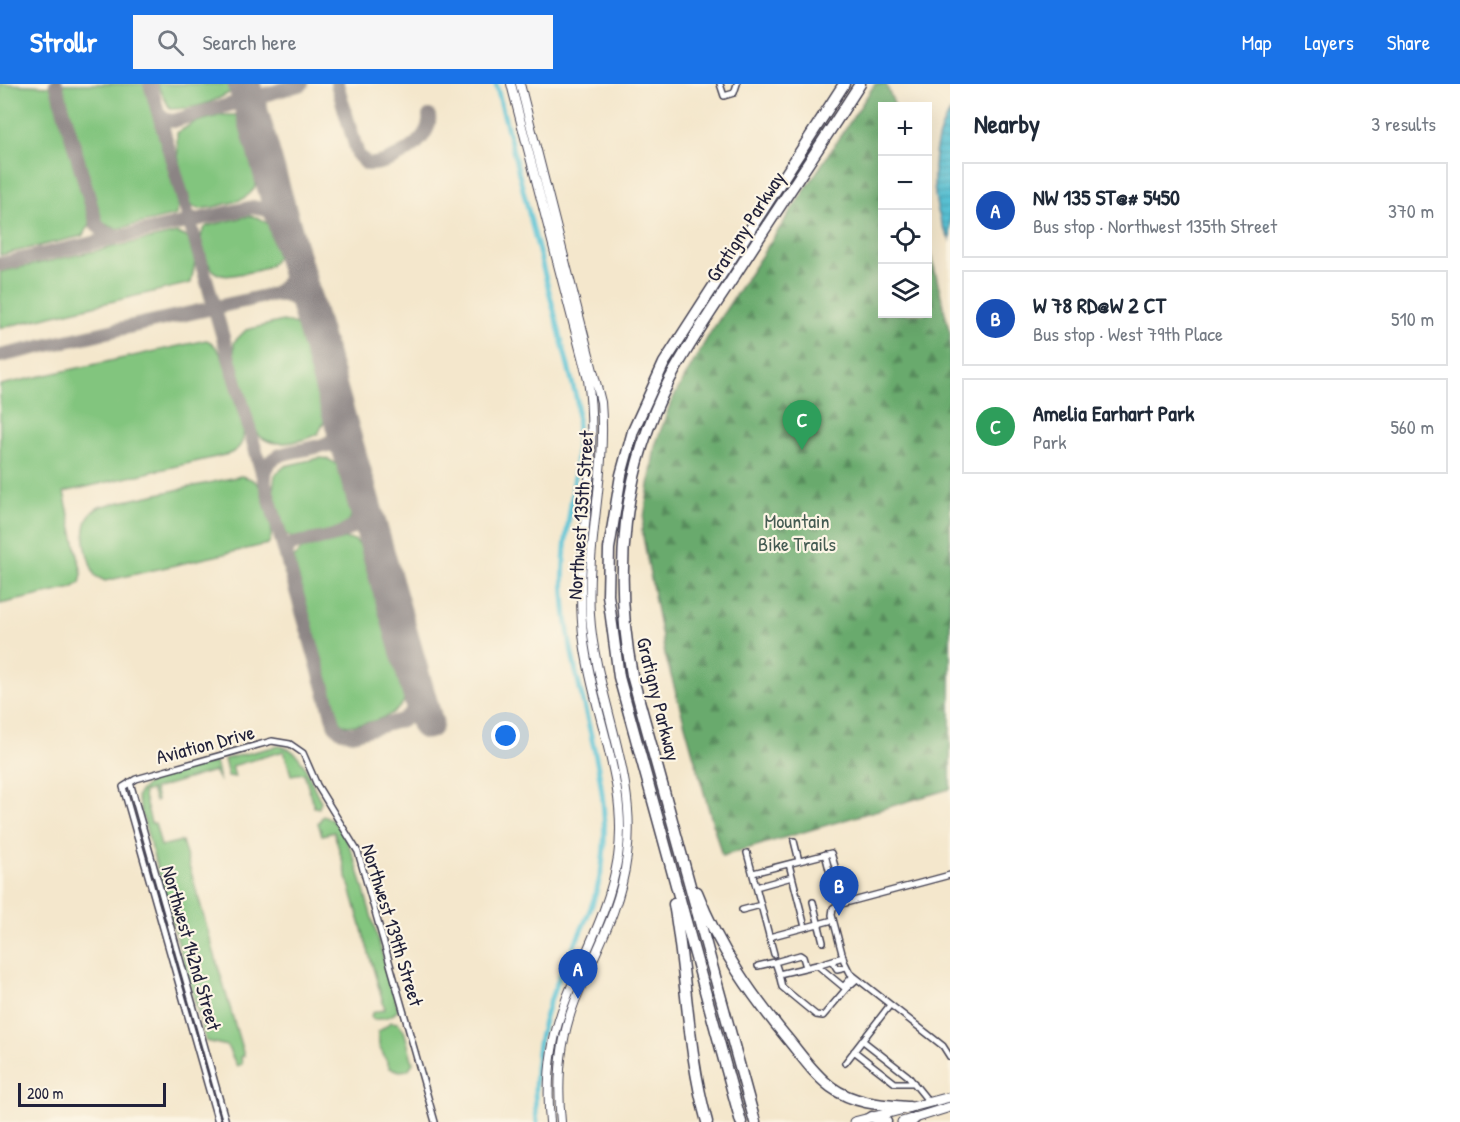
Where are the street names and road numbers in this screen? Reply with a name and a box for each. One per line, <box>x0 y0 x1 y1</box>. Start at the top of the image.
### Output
street label: Gratigny Parkway <box>699 166 791 286</box>
street label: Northwest 135th Street <box>561 429 599 600</box>
street label: Gratigny Parkway <box>631 634 687 764</box>
street label: Aviation Drive <box>153 718 257 770</box>
street label: Northwest 139th Street <box>356 841 431 1010</box>
street label: Northwest 142nd Street <box>156 862 229 1035</box>

